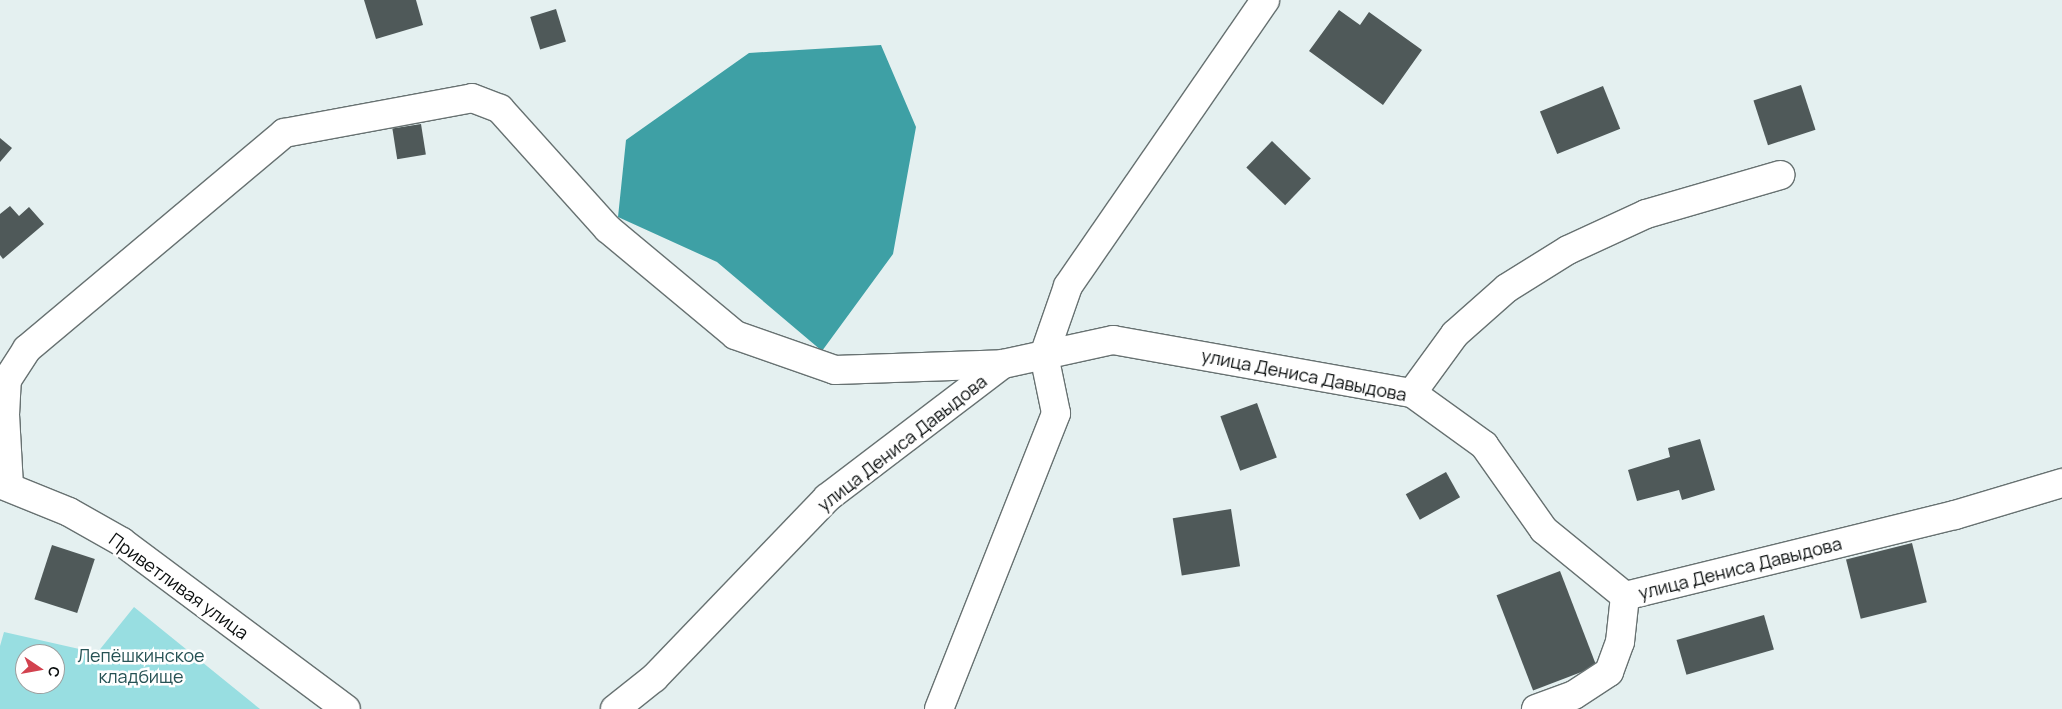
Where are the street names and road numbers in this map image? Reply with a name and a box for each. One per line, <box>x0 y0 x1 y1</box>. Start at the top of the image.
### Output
street label: улица Дениса Давыдова <box>1200 344 1408 406</box>
street label: улица Дениса Давыдова <box>813 370 991 516</box>
street label: Приветливая улица <box>105 528 253 644</box>
street label: улица Дениса Давыдова <box>1636 532 1844 604</box>

